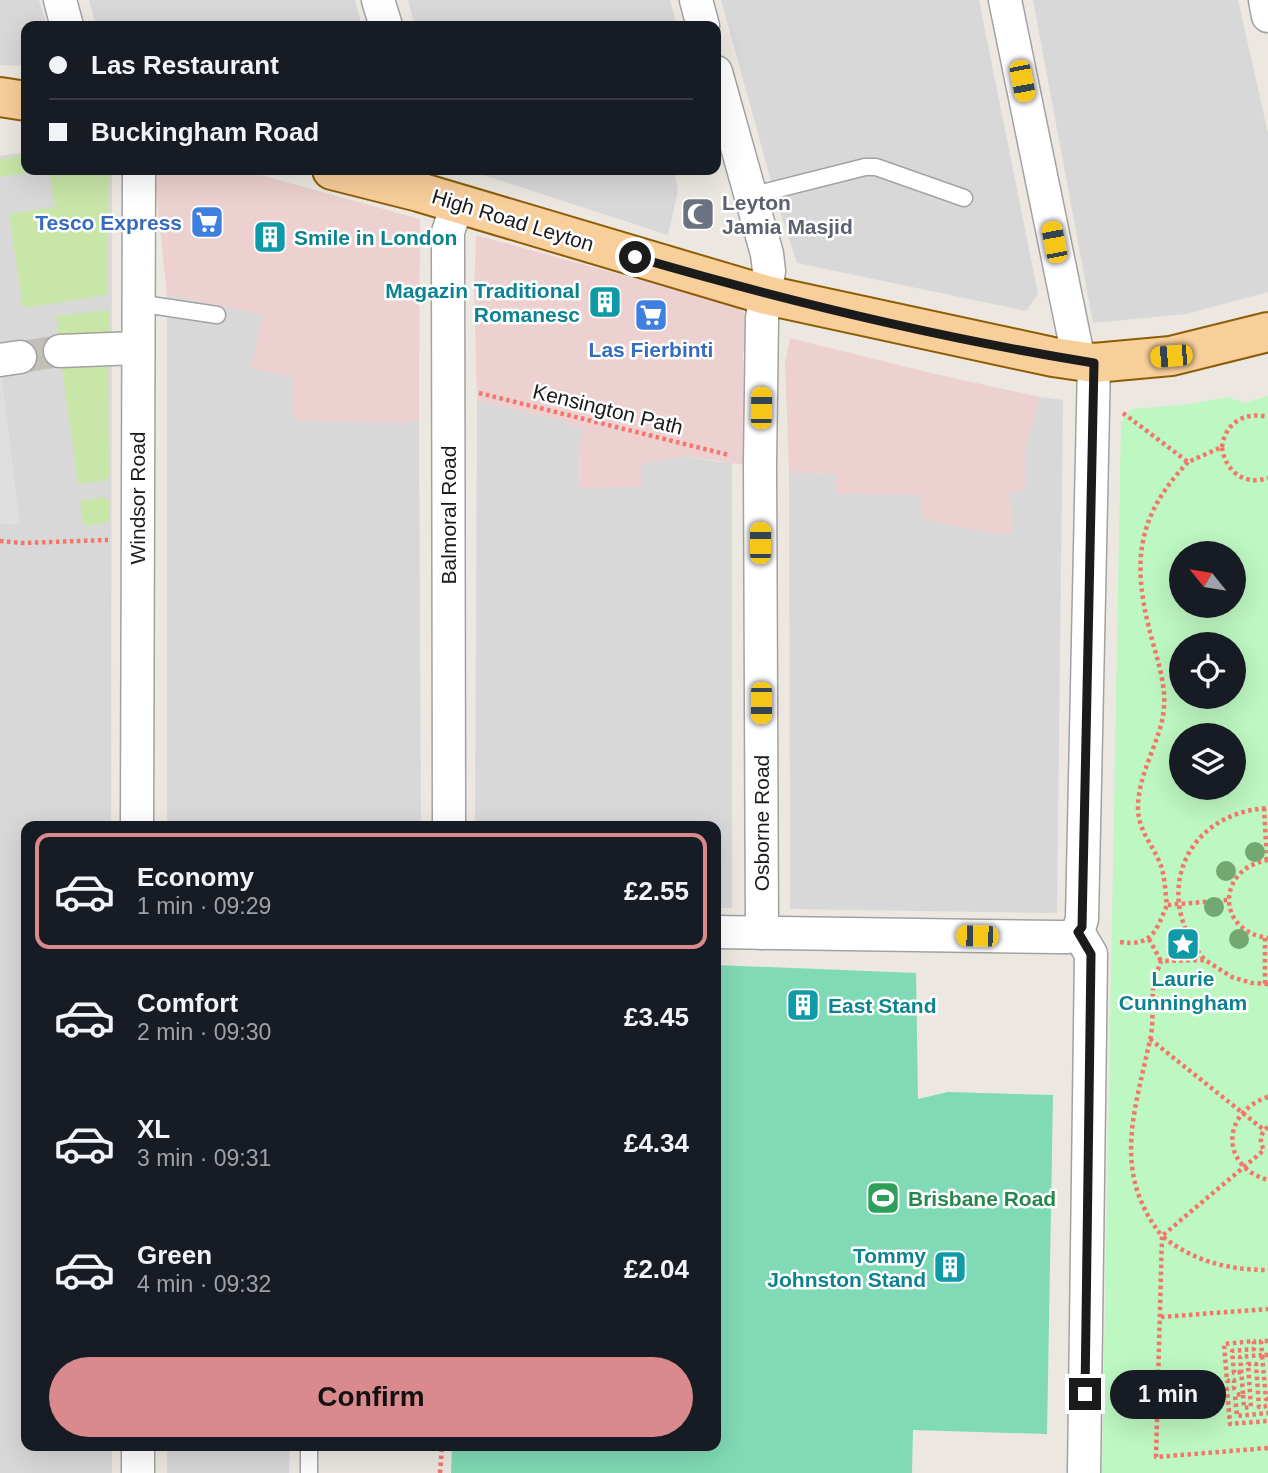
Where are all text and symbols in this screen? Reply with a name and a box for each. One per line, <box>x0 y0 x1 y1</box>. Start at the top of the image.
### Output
text: Las Restaurant <box>91 50 279 80</box>
car <box>1008 58 1037 104</box>
text: Buckingham Road <box>91 117 319 147</box>
street label: High Road Leyton <box>429 184 597 256</box>
place label: Leyton Jamia Masjid <box>722 191 853 238</box>
mosque icon: Leyton Jamia Masjid <box>679 195 717 233</box>
supermarket icon: Tesco Express <box>188 203 226 241</box>
place label: Tesco Express <box>35 211 182 234</box>
building icon: Smile in London <box>251 218 289 256</box>
car <box>1040 219 1069 265</box>
place label: Smile in London <box>294 226 457 249</box>
route start <box>619 241 651 273</box>
place label: Magazin Traditional Romanesc <box>385 279 580 326</box>
building icon: Magazin Traditional Romanesc <box>586 283 624 321</box>
supermarket icon: Las Fierbinti <box>632 296 670 334</box>
place label: Las Fierbinti <box>589 338 713 361</box>
car <box>1150 344 1193 368</box>
street label: Kensington Path <box>530 379 686 439</box>
car <box>751 387 772 429</box>
street label: Windsor Road <box>126 431 149 565</box>
street label: Balmoral Road <box>437 446 460 584</box>
car <box>750 522 771 564</box>
north arrow <box>1169 541 1246 618</box>
map controls <box>1169 541 1246 800</box>
button: locate <box>1169 632 1246 709</box>
car <box>751 682 772 724</box>
button: layers <box>1169 723 1246 800</box>
street label: Osborne Road <box>750 755 773 891</box>
icon: car <box>53 860 116 923</box>
text: Economy <box>137 862 254 892</box>
text: £2.55 <box>624 876 689 906</box>
text: 1 min · 09:29 <box>137 893 271 919</box>
car <box>956 925 999 947</box>
place icon: Laurie Cunningham <box>1164 925 1202 963</box>
place label: Laurie Cunningham <box>1119 967 1247 1014</box>
icon: car <box>53 986 116 1049</box>
building icon: East Stand <box>784 986 822 1024</box>
text: Comfort <box>137 988 238 1018</box>
place label: East Stand <box>828 994 937 1017</box>
text: £3.45 <box>624 1002 689 1032</box>
text: 2 min · 09:30 <box>137 1019 271 1045</box>
icon: car <box>53 1112 116 1175</box>
text: XL <box>137 1114 170 1144</box>
text: £4.34 <box>624 1128 689 1158</box>
text: 3 min · 09:31 <box>137 1145 271 1171</box>
sports icon: Brisbane Road <box>864 1179 902 1217</box>
place label: Brisbane Road <box>908 1187 1056 1210</box>
icon: car <box>53 1238 116 1301</box>
text: Green <box>137 1240 212 1270</box>
place label: Tommy Johnston Stand <box>767 1244 926 1291</box>
building icon: Tommy Johnston Stand <box>931 1248 969 1286</box>
text: £2.04 <box>624 1254 689 1284</box>
text: 4 min · 09:32 <box>137 1271 271 1297</box>
button: Confirm <box>49 1357 693 1437</box>
callout: 1 min <box>1110 1370 1225 1418</box>
route end <box>1069 1378 1101 1410</box>
text: 1 min <box>1138 1381 1198 1407</box>

